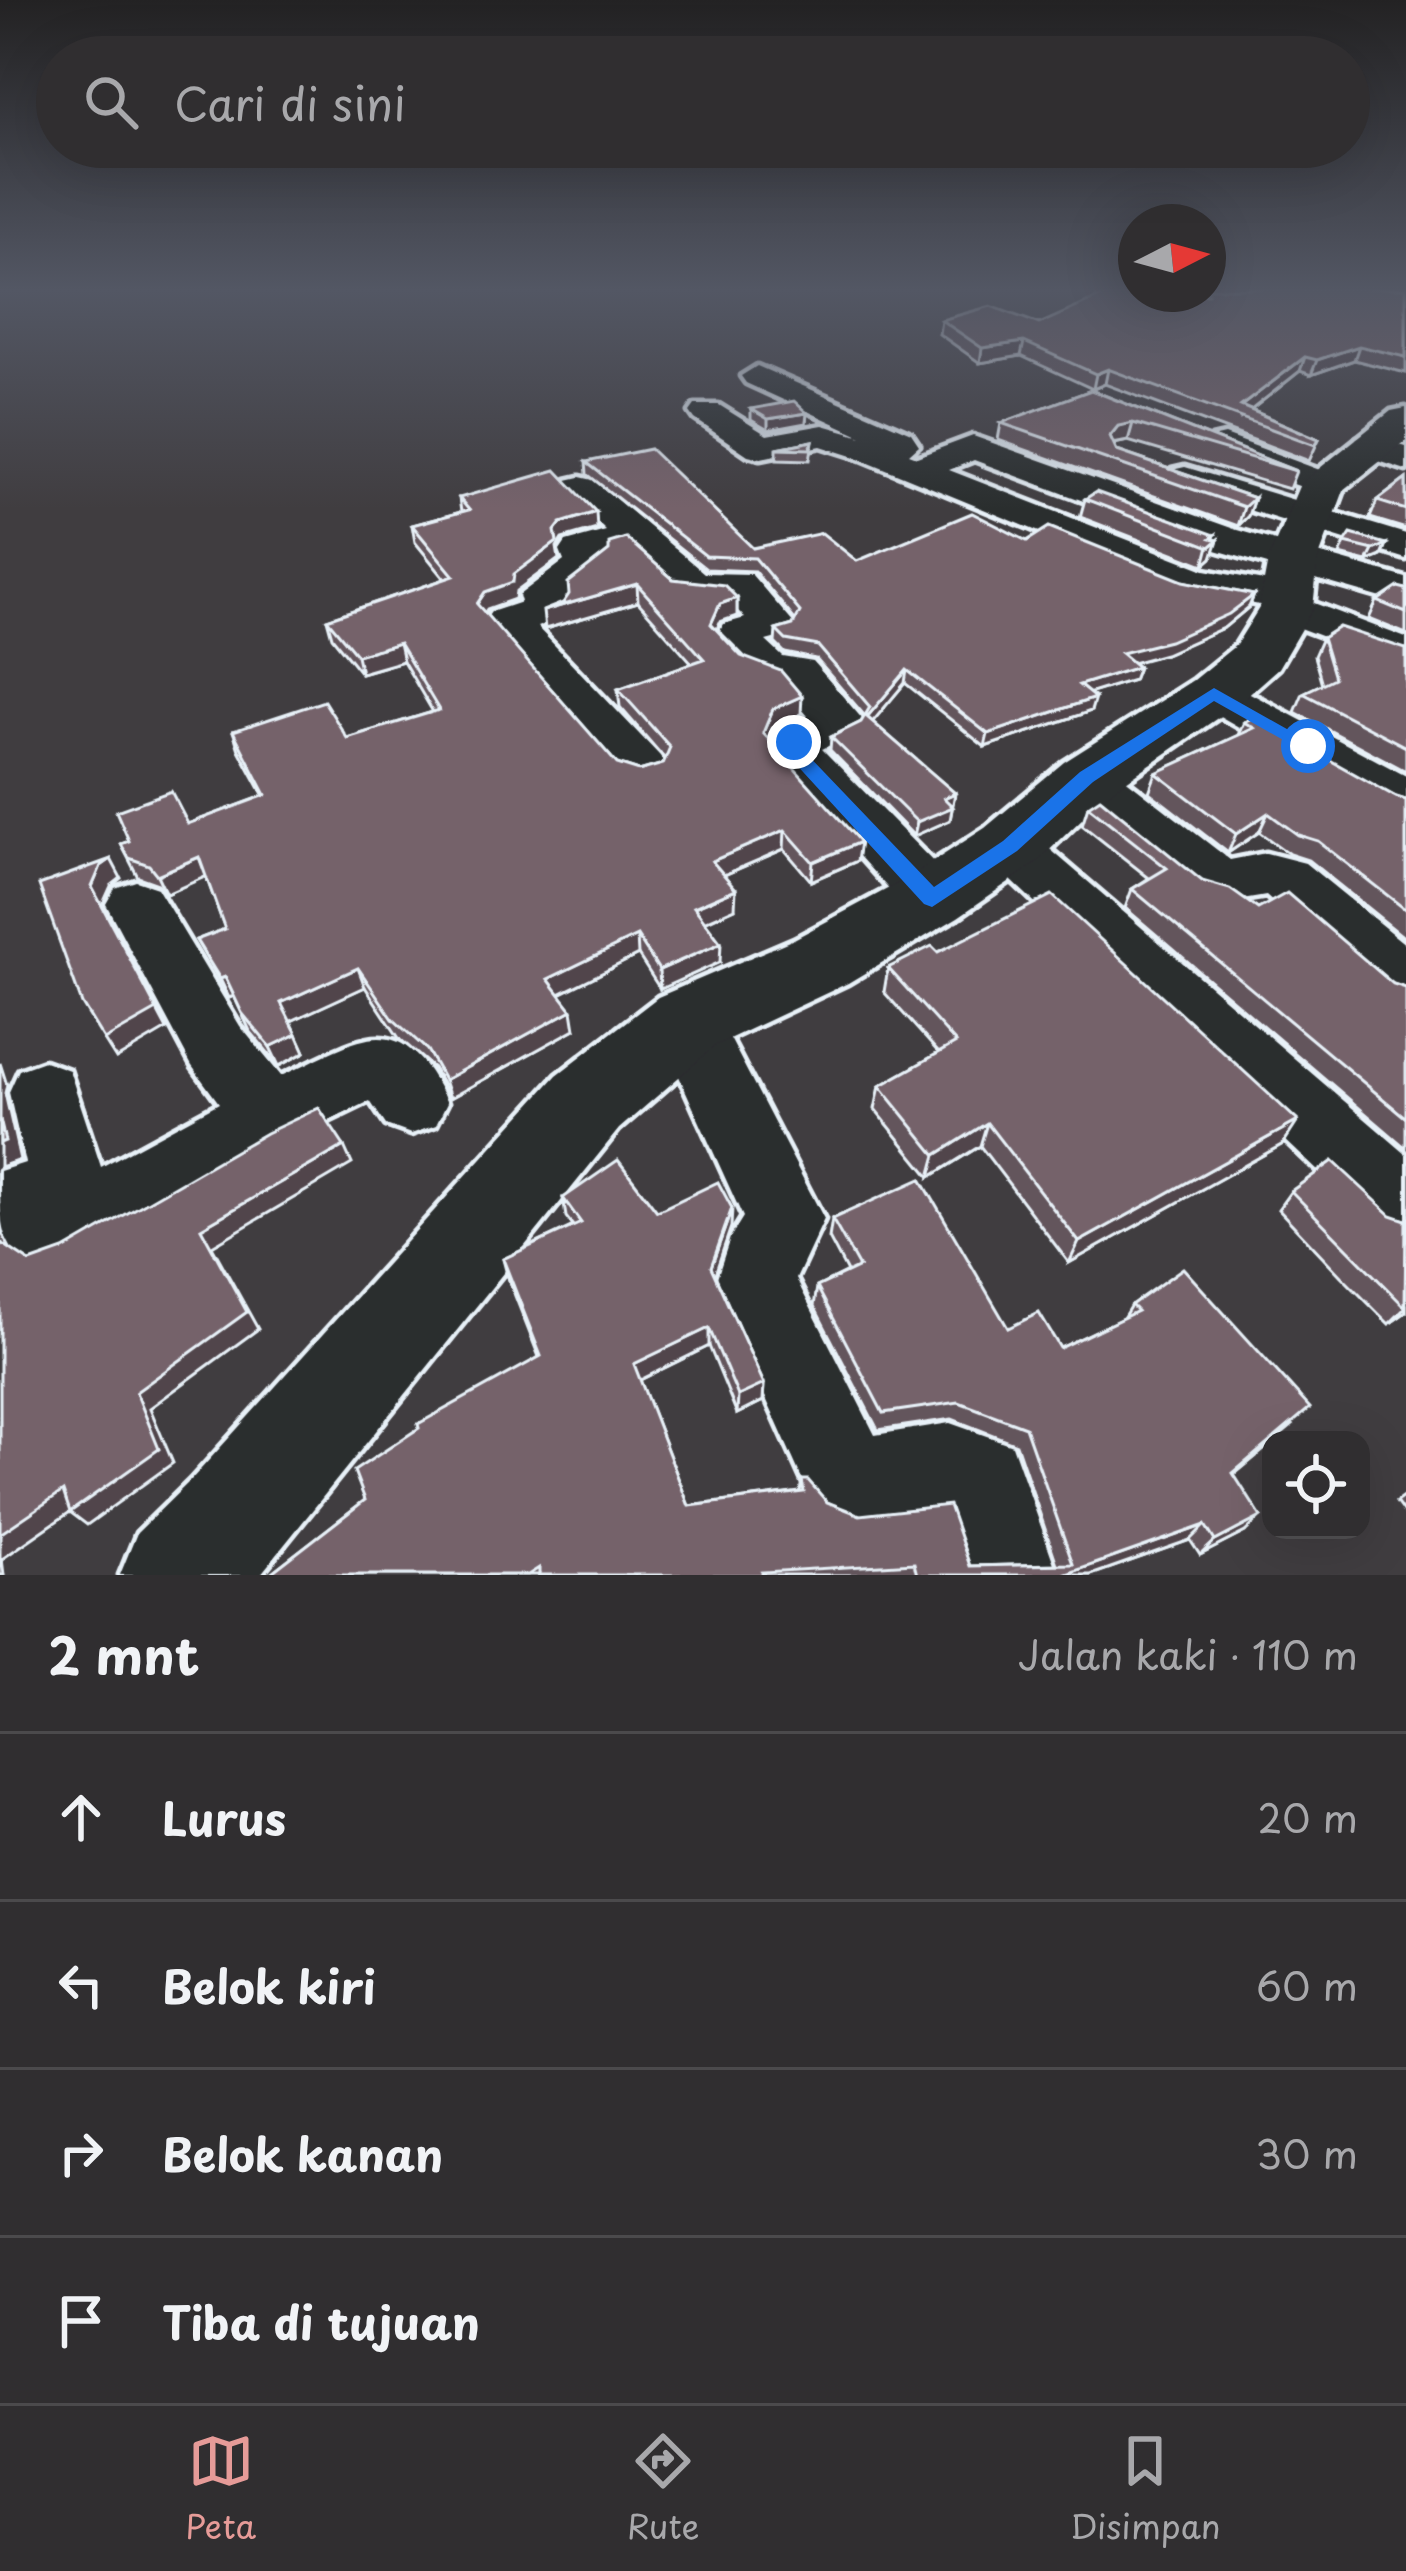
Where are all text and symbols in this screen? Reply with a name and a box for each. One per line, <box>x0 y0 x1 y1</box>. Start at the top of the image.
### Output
search box <box>36 36 1370 168</box>
text: Cari di sini <box>174 68 406 136</box>
icon: search <box>78 69 144 135</box>
north arrow <box>1118 204 1226 312</box>
route end <box>767 715 821 769</box>
route start <box>1281 719 1335 773</box>
map controls <box>1262 1431 1370 1539</box>
button: locate <box>1262 1431 1370 1539</box>
text: 2 mnt <box>48 1615 200 1692</box>
text: Jalan kaki · 110 m <box>1018 1624 1358 1683</box>
text: Lurus <box>162 1783 286 1851</box>
icon: ahead <box>48 1784 114 1850</box>
text: 20 m <box>1257 1787 1358 1846</box>
text: Belok kiri <box>162 1951 376 2019</box>
icon: left <box>48 1952 114 2018</box>
text: 60 m <box>1256 1955 1358 2014</box>
text: Belok kanan <box>162 2119 443 2187</box>
icon: right <box>48 2120 114 2186</box>
text: 30 m <box>1255 2123 1358 2182</box>
text: Tiba di tujuan <box>162 2287 480 2355</box>
icon: arrive <box>48 2288 114 2354</box>
tab: Peta <box>185 2428 256 2550</box>
tab: Rute <box>627 2428 700 2550</box>
tab: Disimpan <box>1070 2428 1221 2550</box>

